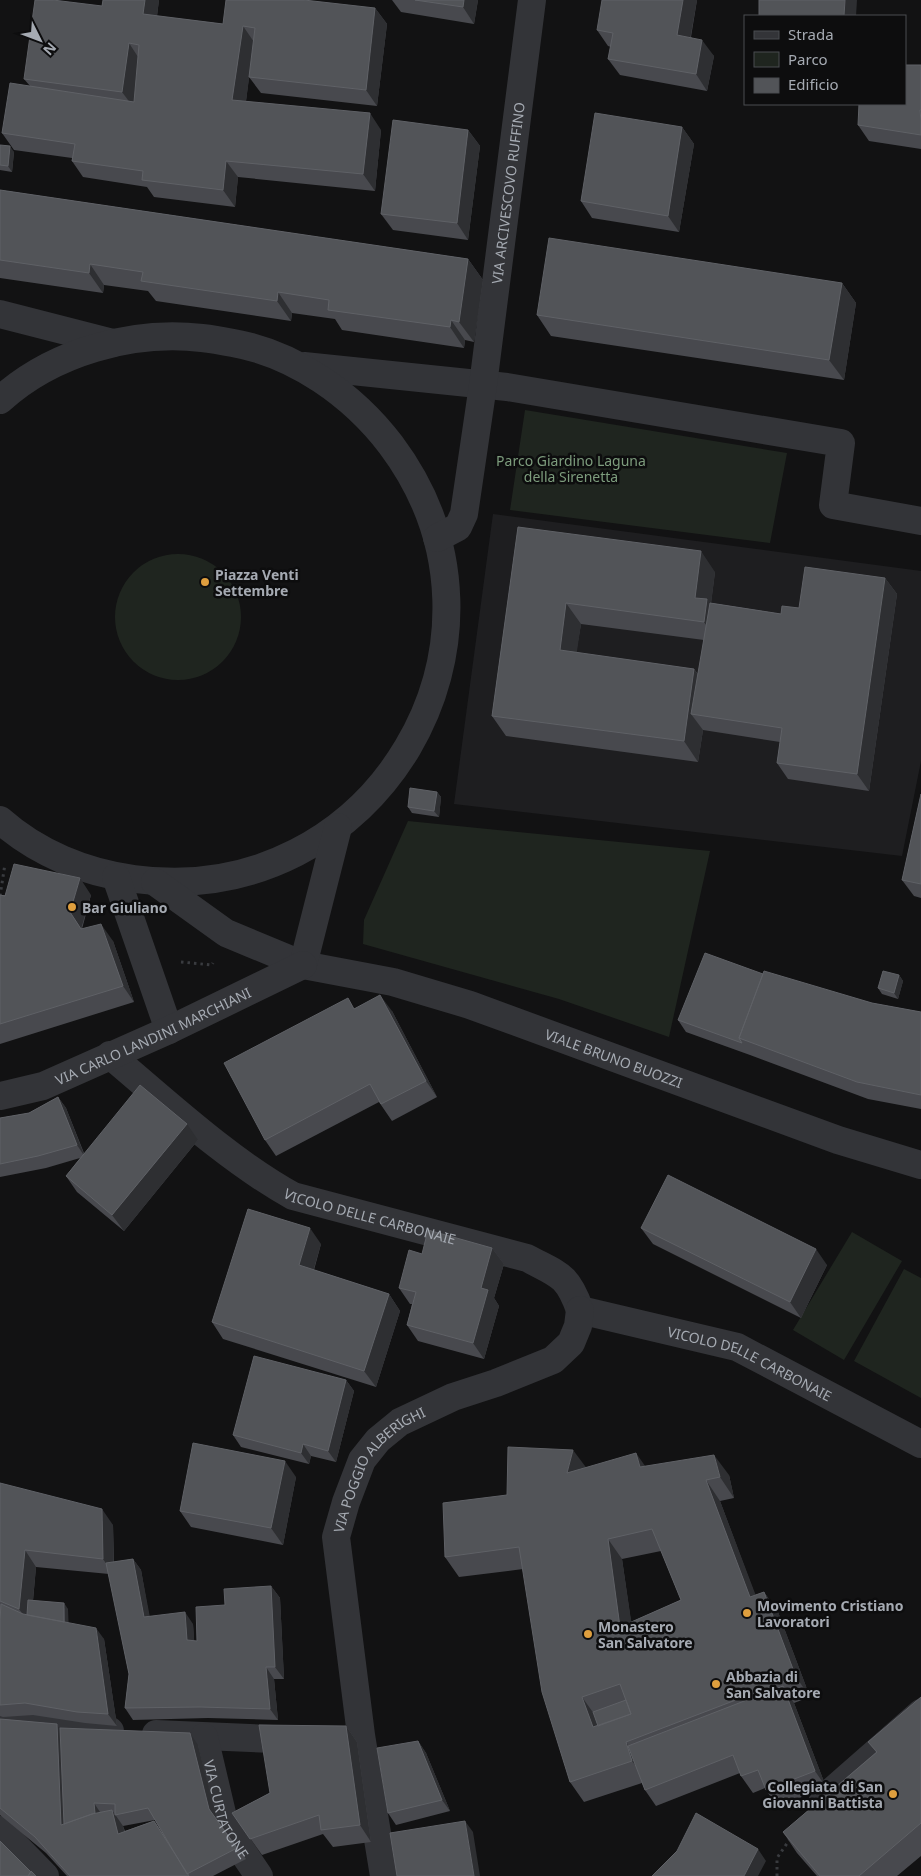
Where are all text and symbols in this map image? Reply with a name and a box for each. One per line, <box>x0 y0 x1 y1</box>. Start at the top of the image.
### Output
north arrow <box>15 15 65 65</box>
legend <box>744 15 906 105</box>
text: Strada <box>788 24 834 44</box>
text: N <box>39 38 61 60</box>
text: Parco <box>788 49 828 69</box>
text: Edificio <box>788 74 839 94</box>
street label: VIA ARCIVESCOVO RUFFINO <box>486 101 528 285</box>
park label: Parco Giardino Laguna della Sirenetta <box>496 451 646 486</box>
place label: Piazza Venti Settembre <box>215 565 299 600</box>
marker: Piazza Venti Settembre <box>199 576 211 588</box>
place label: Bar Giuliano <box>82 898 168 917</box>
marker: Bar Giuliano <box>66 901 78 913</box>
street label: VIA CARLO LANDINI MARCHIANI <box>52 982 254 1089</box>
street label: VIALE BRUNO BUOZZI <box>542 1024 685 1092</box>
street label: VICOLO DELLE CARBONAIE <box>280 1183 458 1248</box>
street label: VICOLO DELLE CARBONAIE <box>666 1321 835 1405</box>
street label: VIA POGGIO ALBERIGHI <box>328 1402 428 1535</box>
place label: Movimento Cristiano Lavoratori <box>757 1596 904 1631</box>
marker: Movimento Cristiano Lavoratori <box>741 1607 753 1619</box>
place label: Monastero San Salvatore <box>598 1617 693 1652</box>
marker: Monastero San Salvatore <box>582 1628 594 1640</box>
place label: Abbazia di San Salvatore <box>726 1667 821 1702</box>
marker: Abbazia di San Salvatore <box>710 1678 722 1690</box>
street label: VIA CURTATONE <box>200 1758 254 1862</box>
place label: Collegiata di San Giovanni Battista <box>762 1777 883 1812</box>
marker: Collegiata di San Giovanni Battista <box>887 1788 899 1800</box>

